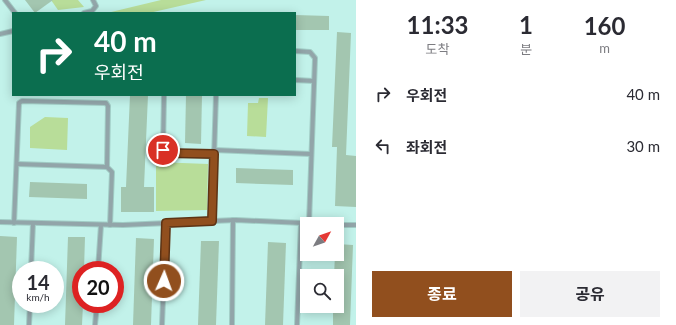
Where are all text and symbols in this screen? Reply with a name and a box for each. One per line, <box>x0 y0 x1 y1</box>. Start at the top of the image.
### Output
text: 11:33 <box>407 10 468 39</box>
text: 1 <box>519 10 533 39</box>
text: 160 <box>584 11 625 40</box>
text: 40 m <box>94 24 157 58</box>
icon: right <box>28 28 80 80</box>
text: m <box>599 40 610 56</box>
text: 도착 <box>426 41 450 57</box>
text: 분 <box>520 41 532 57</box>
text: 우회전 <box>94 61 144 83</box>
icon: right <box>372 83 394 105</box>
text: 40 m <box>626 85 660 103</box>
text: 우회전 <box>406 86 447 104</box>
pin <box>146 133 180 167</box>
icon: left <box>372 135 394 157</box>
text: 30 m <box>626 137 660 155</box>
text: 좌회전 <box>406 138 447 156</box>
icon: arrive <box>152 139 174 161</box>
north arrow <box>300 217 344 261</box>
map controls <box>300 217 344 313</box>
position arrow <box>143 260 185 302</box>
speed limit sign: 20 <box>72 261 124 313</box>
button: search <box>300 269 344 313</box>
text: 14 <box>26 270 50 294</box>
button: 종료 <box>372 271 512 317</box>
button: 공유 <box>520 271 660 317</box>
text: km/h <box>26 291 50 303</box>

